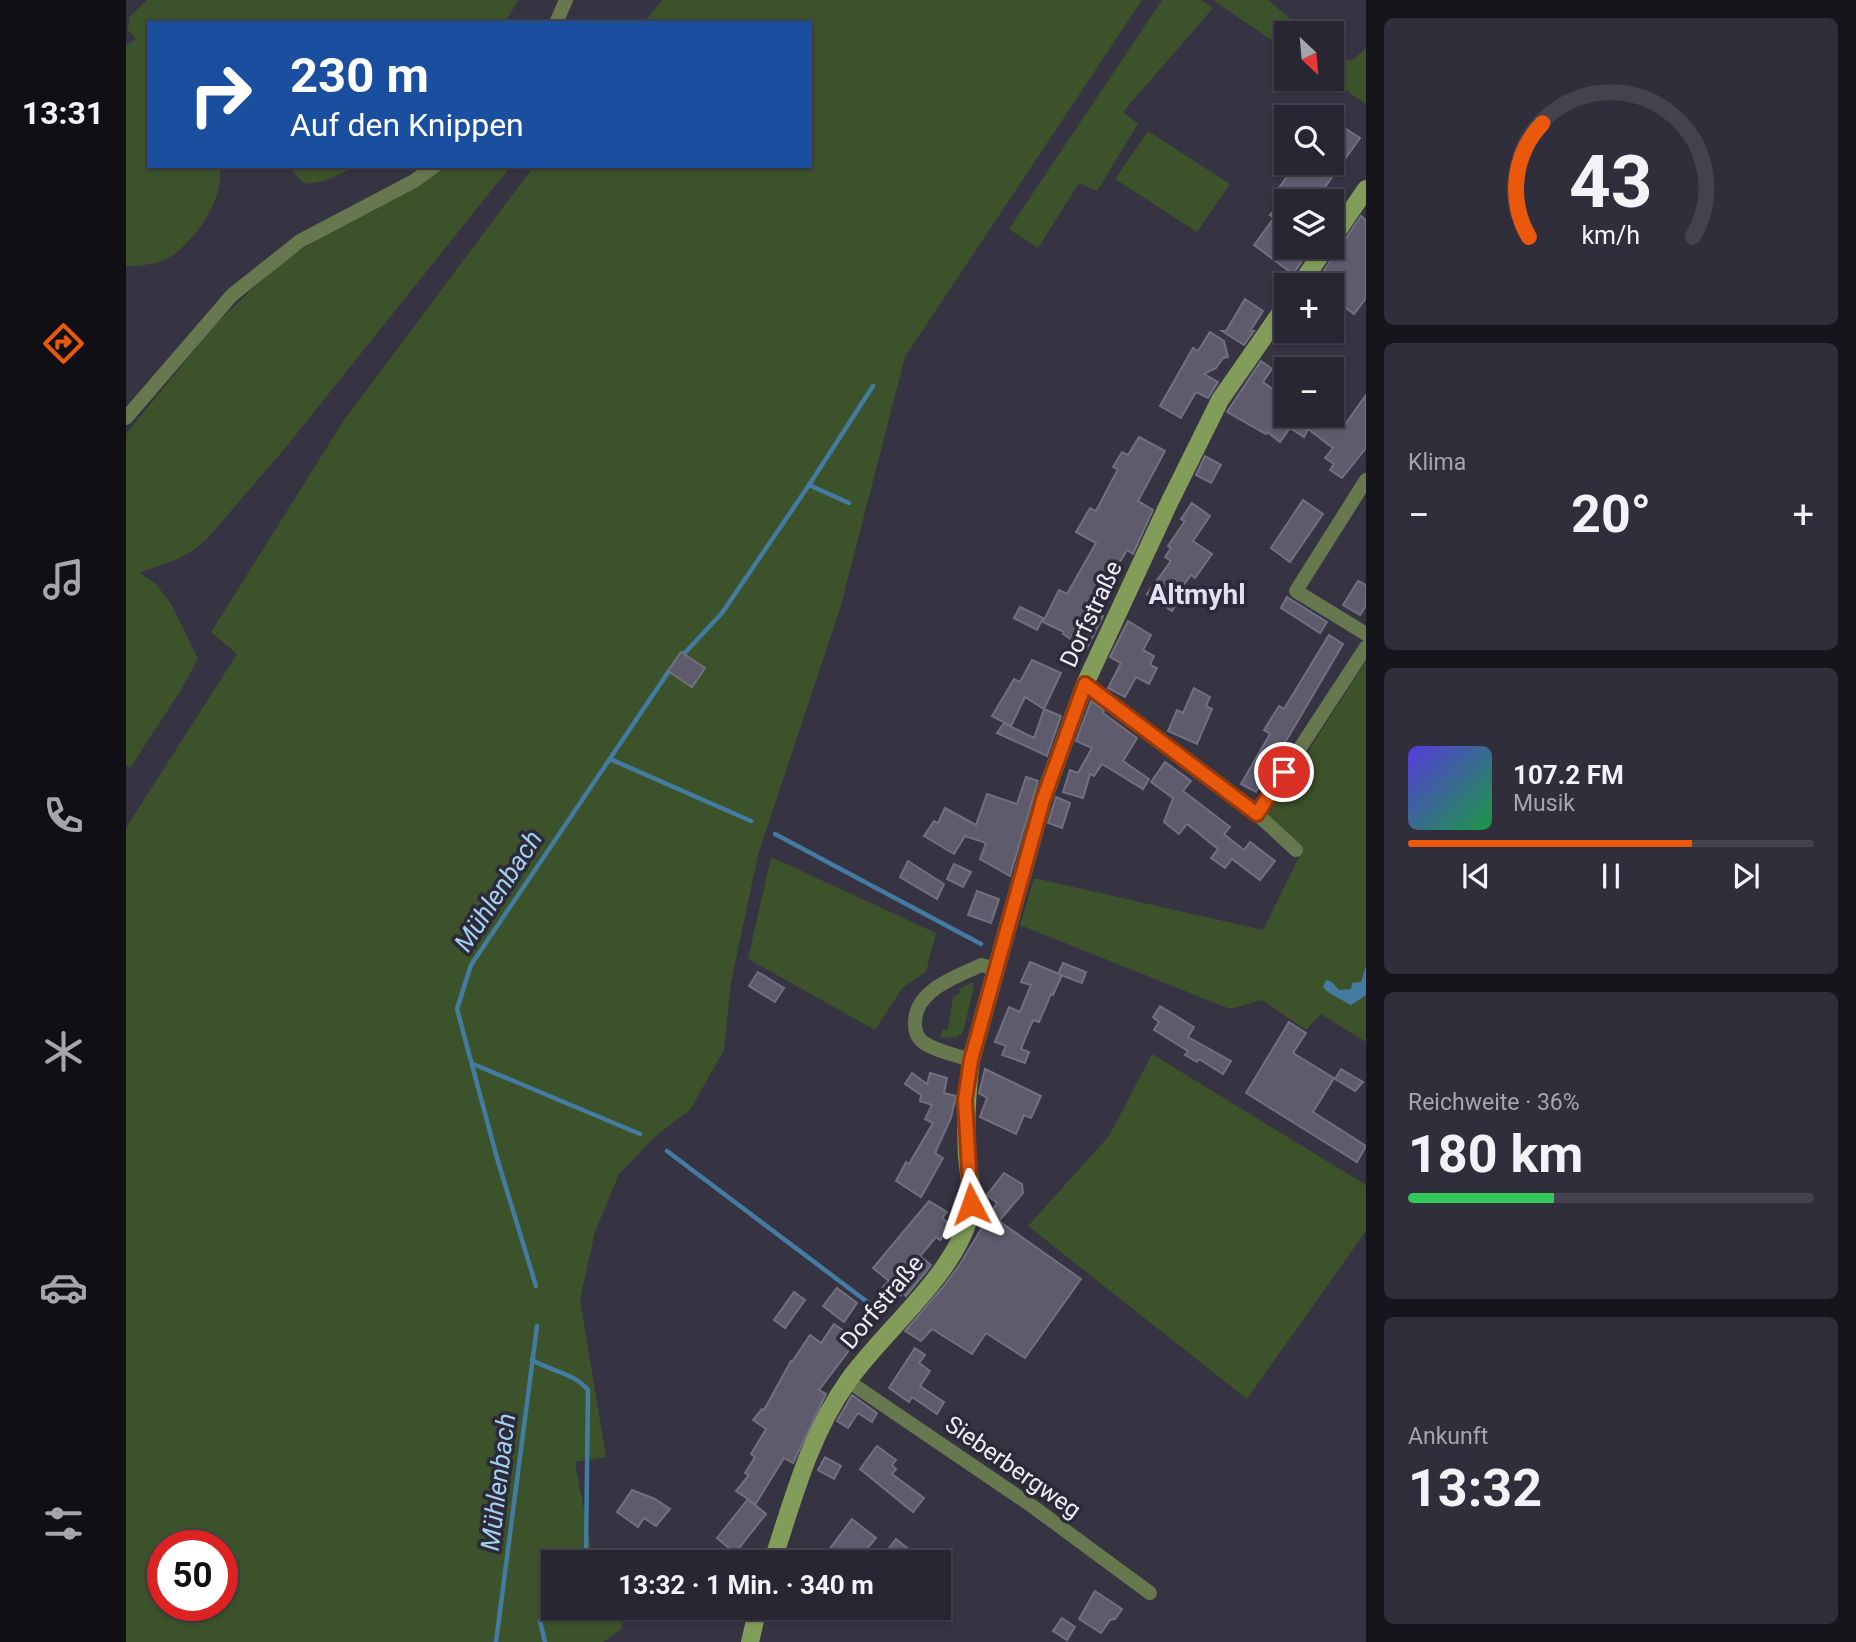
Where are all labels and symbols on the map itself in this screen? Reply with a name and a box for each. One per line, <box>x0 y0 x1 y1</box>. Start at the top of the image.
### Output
north arrow <box>1274 21 1344 91</box>
street label: Dorfstraße <box>1054 556 1128 672</box>
district label: Altmyhl <box>1148 578 1246 611</box>
pin <box>1254 742 1314 802</box>
water label: Mühlenbach <box>448 825 548 957</box>
position arrow <box>934 1167 1008 1241</box>
street label: Dorfstraße <box>835 1249 929 1355</box>
street label: Sieberbergweg <box>940 1410 1086 1524</box>
water label: Mühlenbach <box>475 1412 521 1552</box>
speed limit sign: 50 <box>147 1530 238 1621</box>

